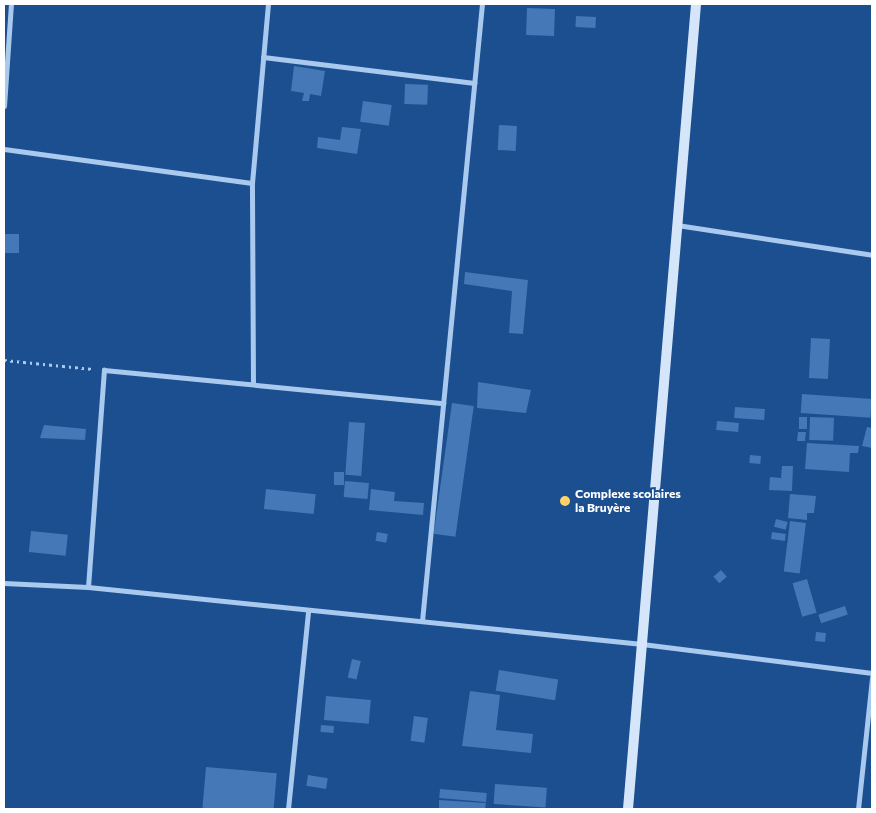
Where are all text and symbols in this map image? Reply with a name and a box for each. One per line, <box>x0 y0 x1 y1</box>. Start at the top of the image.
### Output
place label: Complexe scolaires la Bruyère <box>575 487 681 515</box>
marker: Complexe scolaires la Bruyère <box>559 495 571 507</box>

